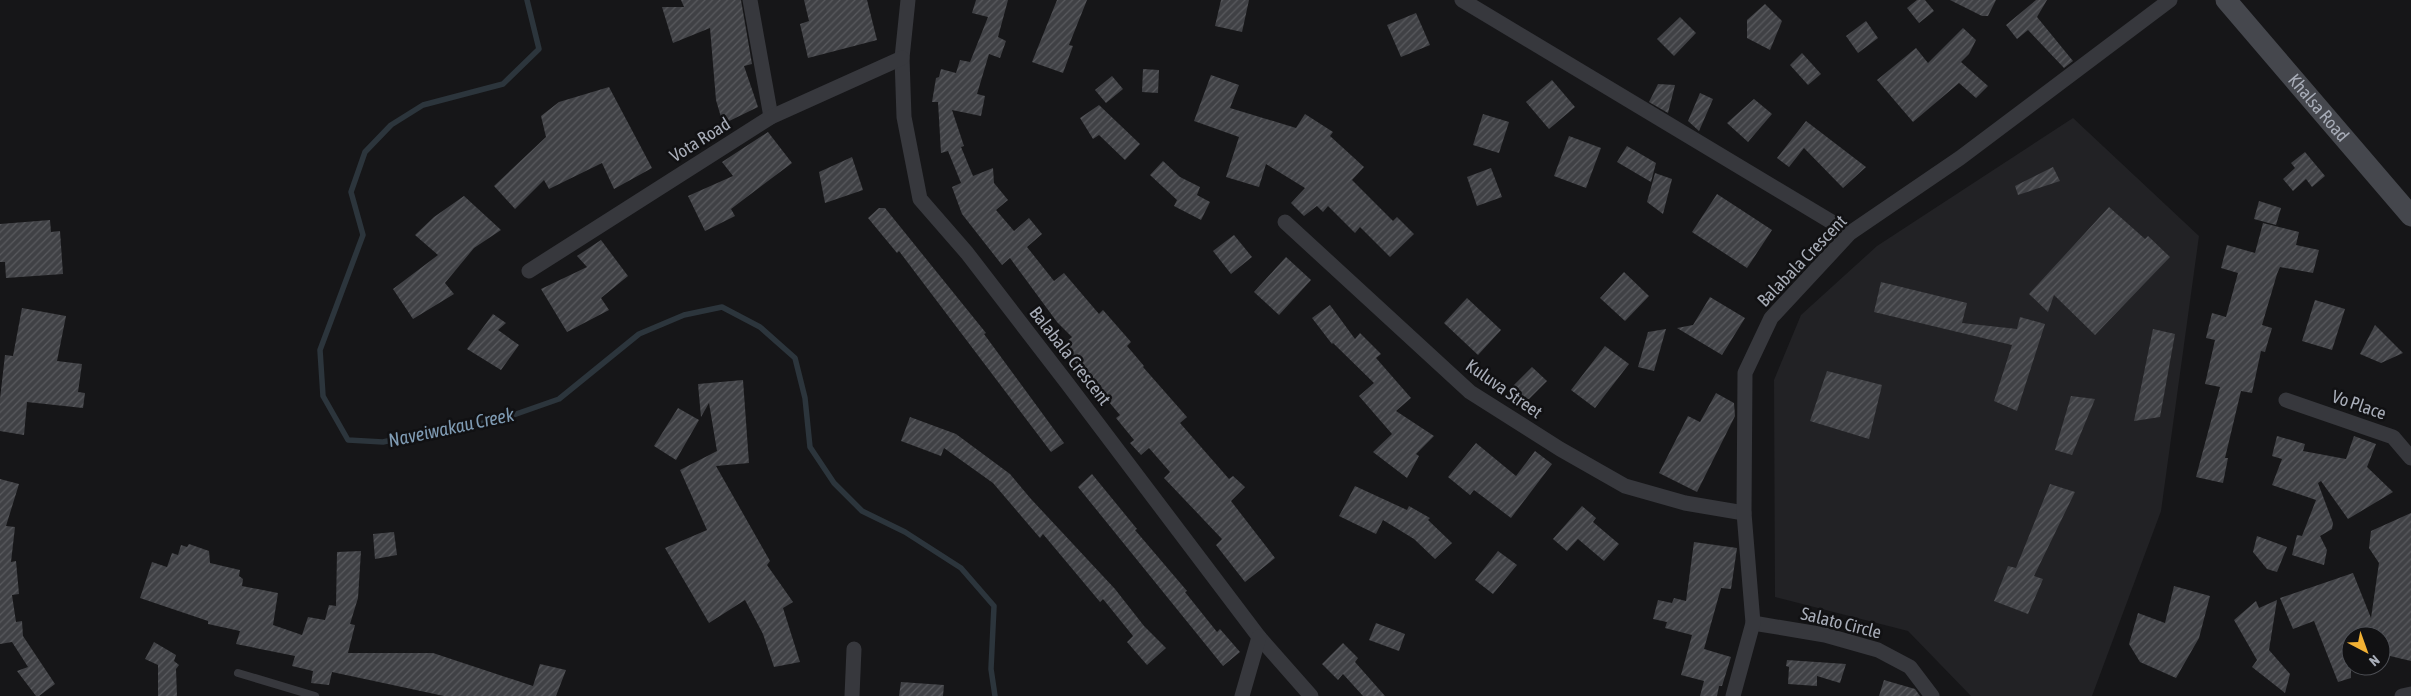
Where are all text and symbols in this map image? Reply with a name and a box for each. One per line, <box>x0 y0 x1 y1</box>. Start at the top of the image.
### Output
street label: Khalsa Road <box>2284 69 2353 146</box>
street label: Vota Road <box>666 113 734 166</box>
street label: Balabala Crescent <box>1753 210 1851 311</box>
street label: Balabala Crescent <box>1025 302 1115 409</box>
street label: Kuluva Street <box>1462 355 1547 423</box>
street label: Vo Place <box>2329 385 2389 424</box>
water label: Naveiwakau Creek <box>386 403 517 451</box>
street label: Salato Circle <box>1799 602 1883 643</box>
north arrow <box>2341 626 2391 676</box>
text: N <box>2366 652 2383 670</box>

